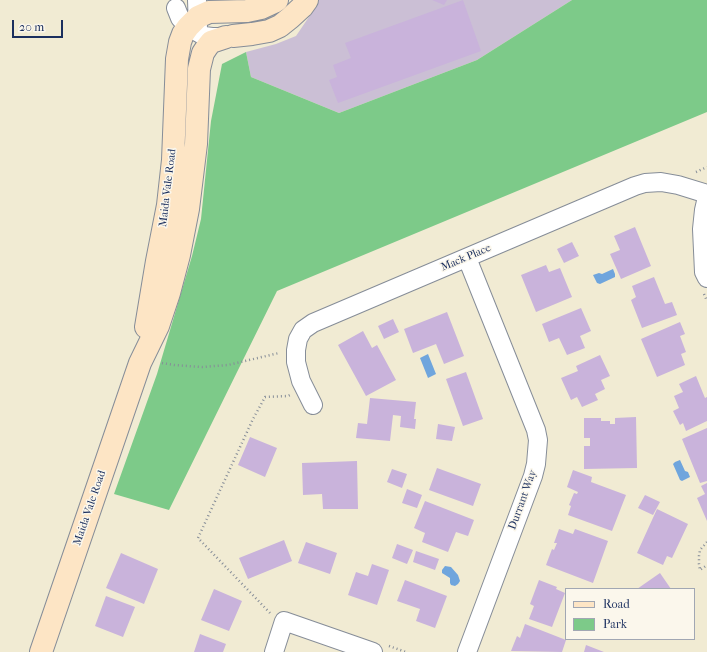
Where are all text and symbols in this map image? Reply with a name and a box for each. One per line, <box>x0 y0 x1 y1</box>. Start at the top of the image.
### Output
scale bar <box>14 12 65 38</box>
text: 20 m <box>19 20 44 34</box>
street label: Maida Vale Road <box>157 148 179 228</box>
street label: Mack Place <box>439 242 493 274</box>
street label: Durrant Way <box>506 468 540 532</box>
street label: Maida Vale Road <box>71 469 109 547</box>
legend <box>565 588 695 640</box>
text: Road <box>603 597 630 611</box>
text: Park <box>603 617 627 631</box>

